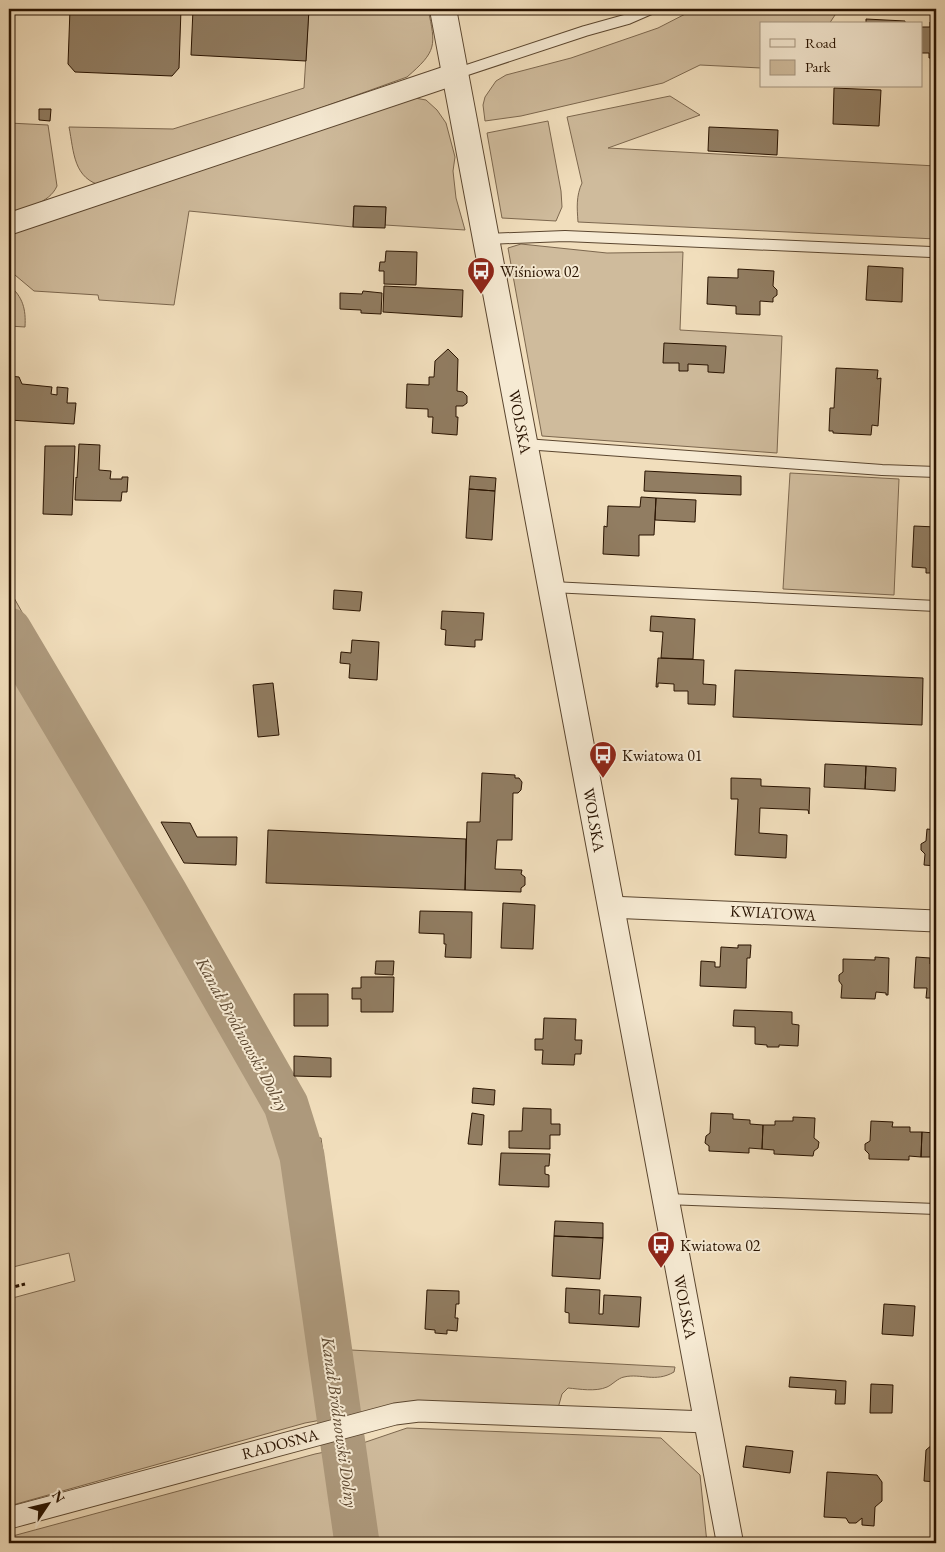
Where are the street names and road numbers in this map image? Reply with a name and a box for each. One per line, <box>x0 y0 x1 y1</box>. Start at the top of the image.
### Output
street label: WOLSKA <box>503 388 537 457</box>
street label: WOLSKA <box>578 786 610 855</box>
street label: KWIATOWA <box>729 900 818 926</box>
street label: WOLSKA <box>668 1273 702 1342</box>
street label: RADOSNA <box>239 1423 322 1464</box>

